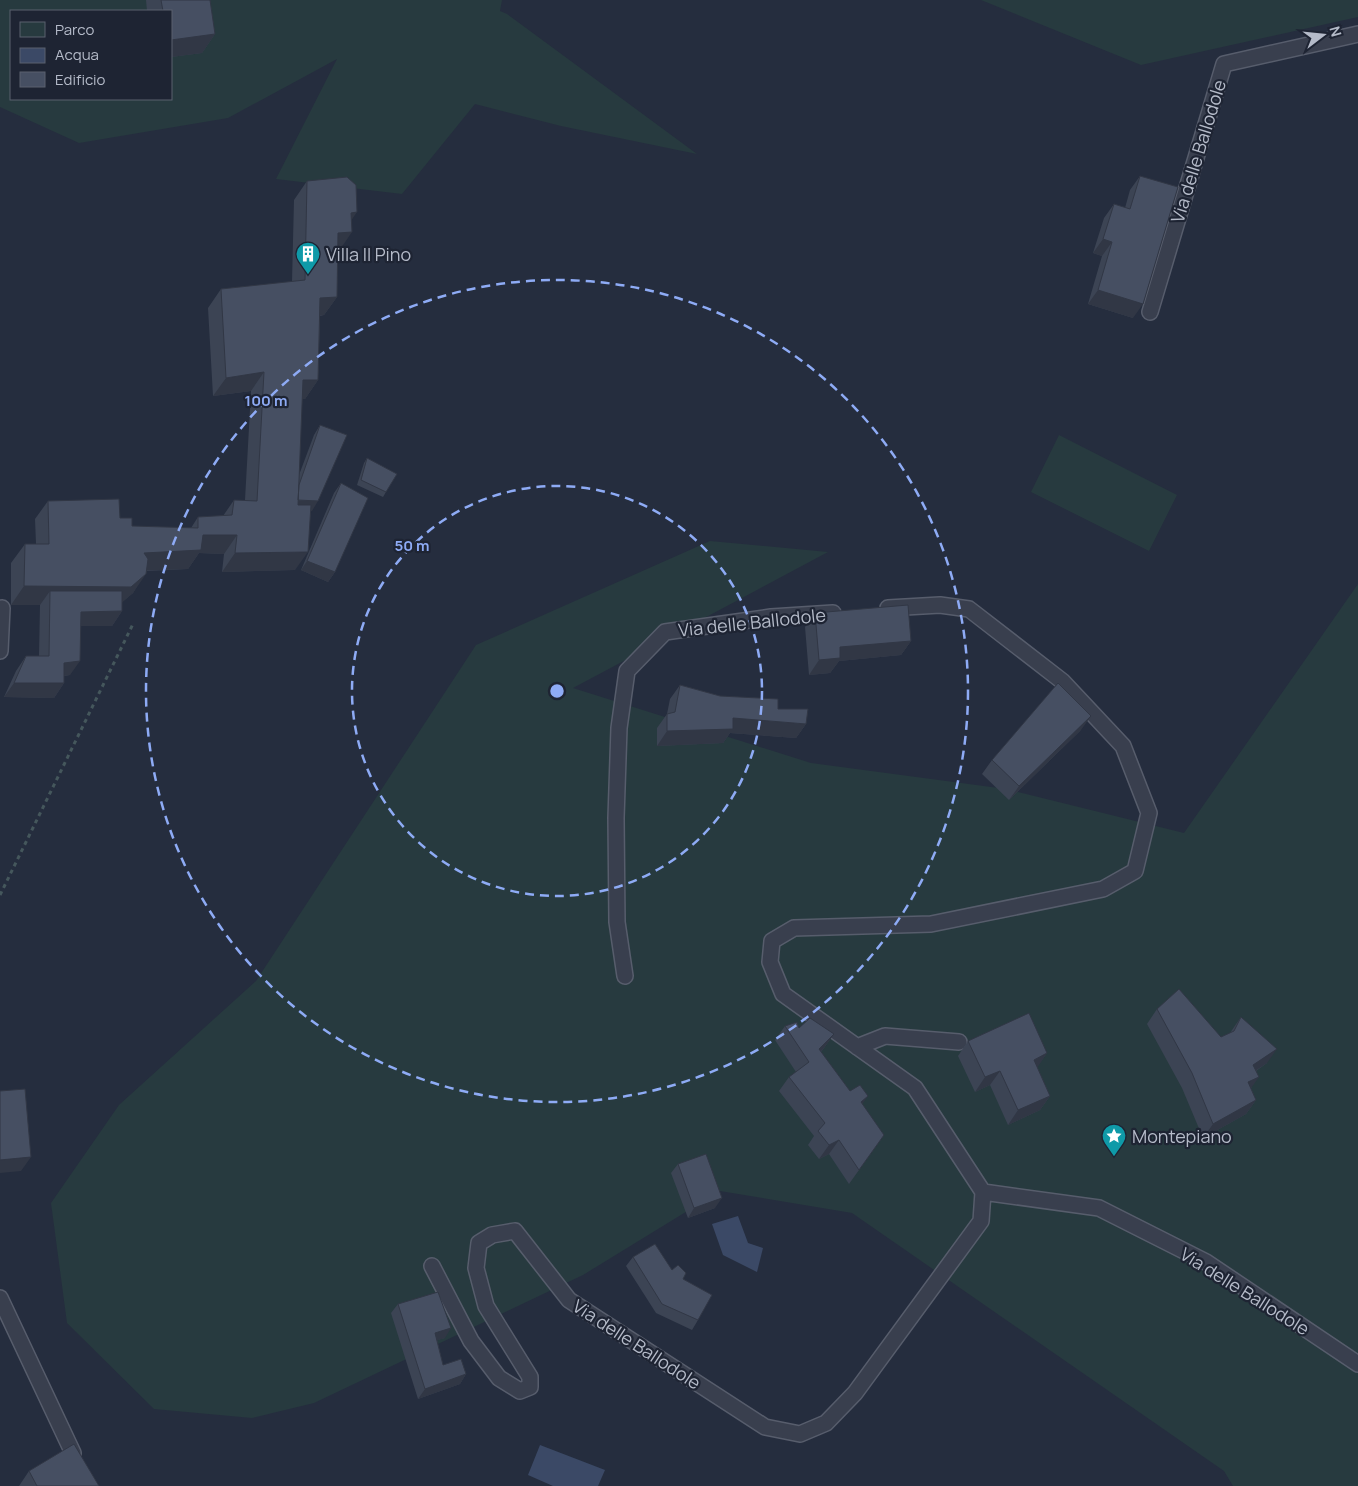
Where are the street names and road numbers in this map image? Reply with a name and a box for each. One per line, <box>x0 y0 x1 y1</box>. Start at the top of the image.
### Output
street label: Via delle Ballodole <box>1165 77 1231 225</box>
street label: Via delle Ballodole <box>677 602 827 642</box>
street label: Via delle Ballodole <box>1176 1242 1314 1340</box>
street label: Via delle Ballodole <box>568 1294 706 1394</box>

